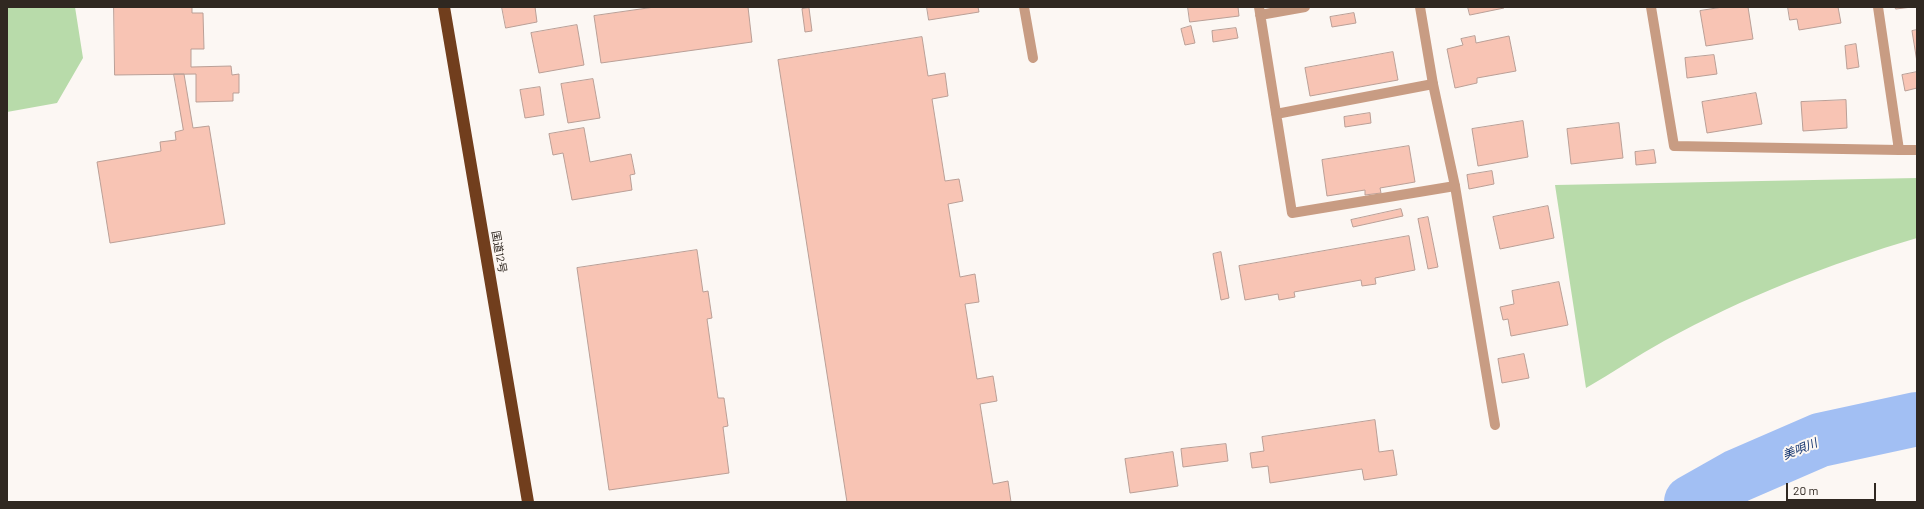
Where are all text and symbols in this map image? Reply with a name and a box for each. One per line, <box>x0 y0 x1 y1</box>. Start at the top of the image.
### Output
street label: 国道12号 <box>489 230 509 274</box>
water label: 美唄川 <box>1781 436 1819 462</box>
scale bar <box>1788 475 1878 501</box>
text: 20 m <box>1793 483 1819 497</box>

